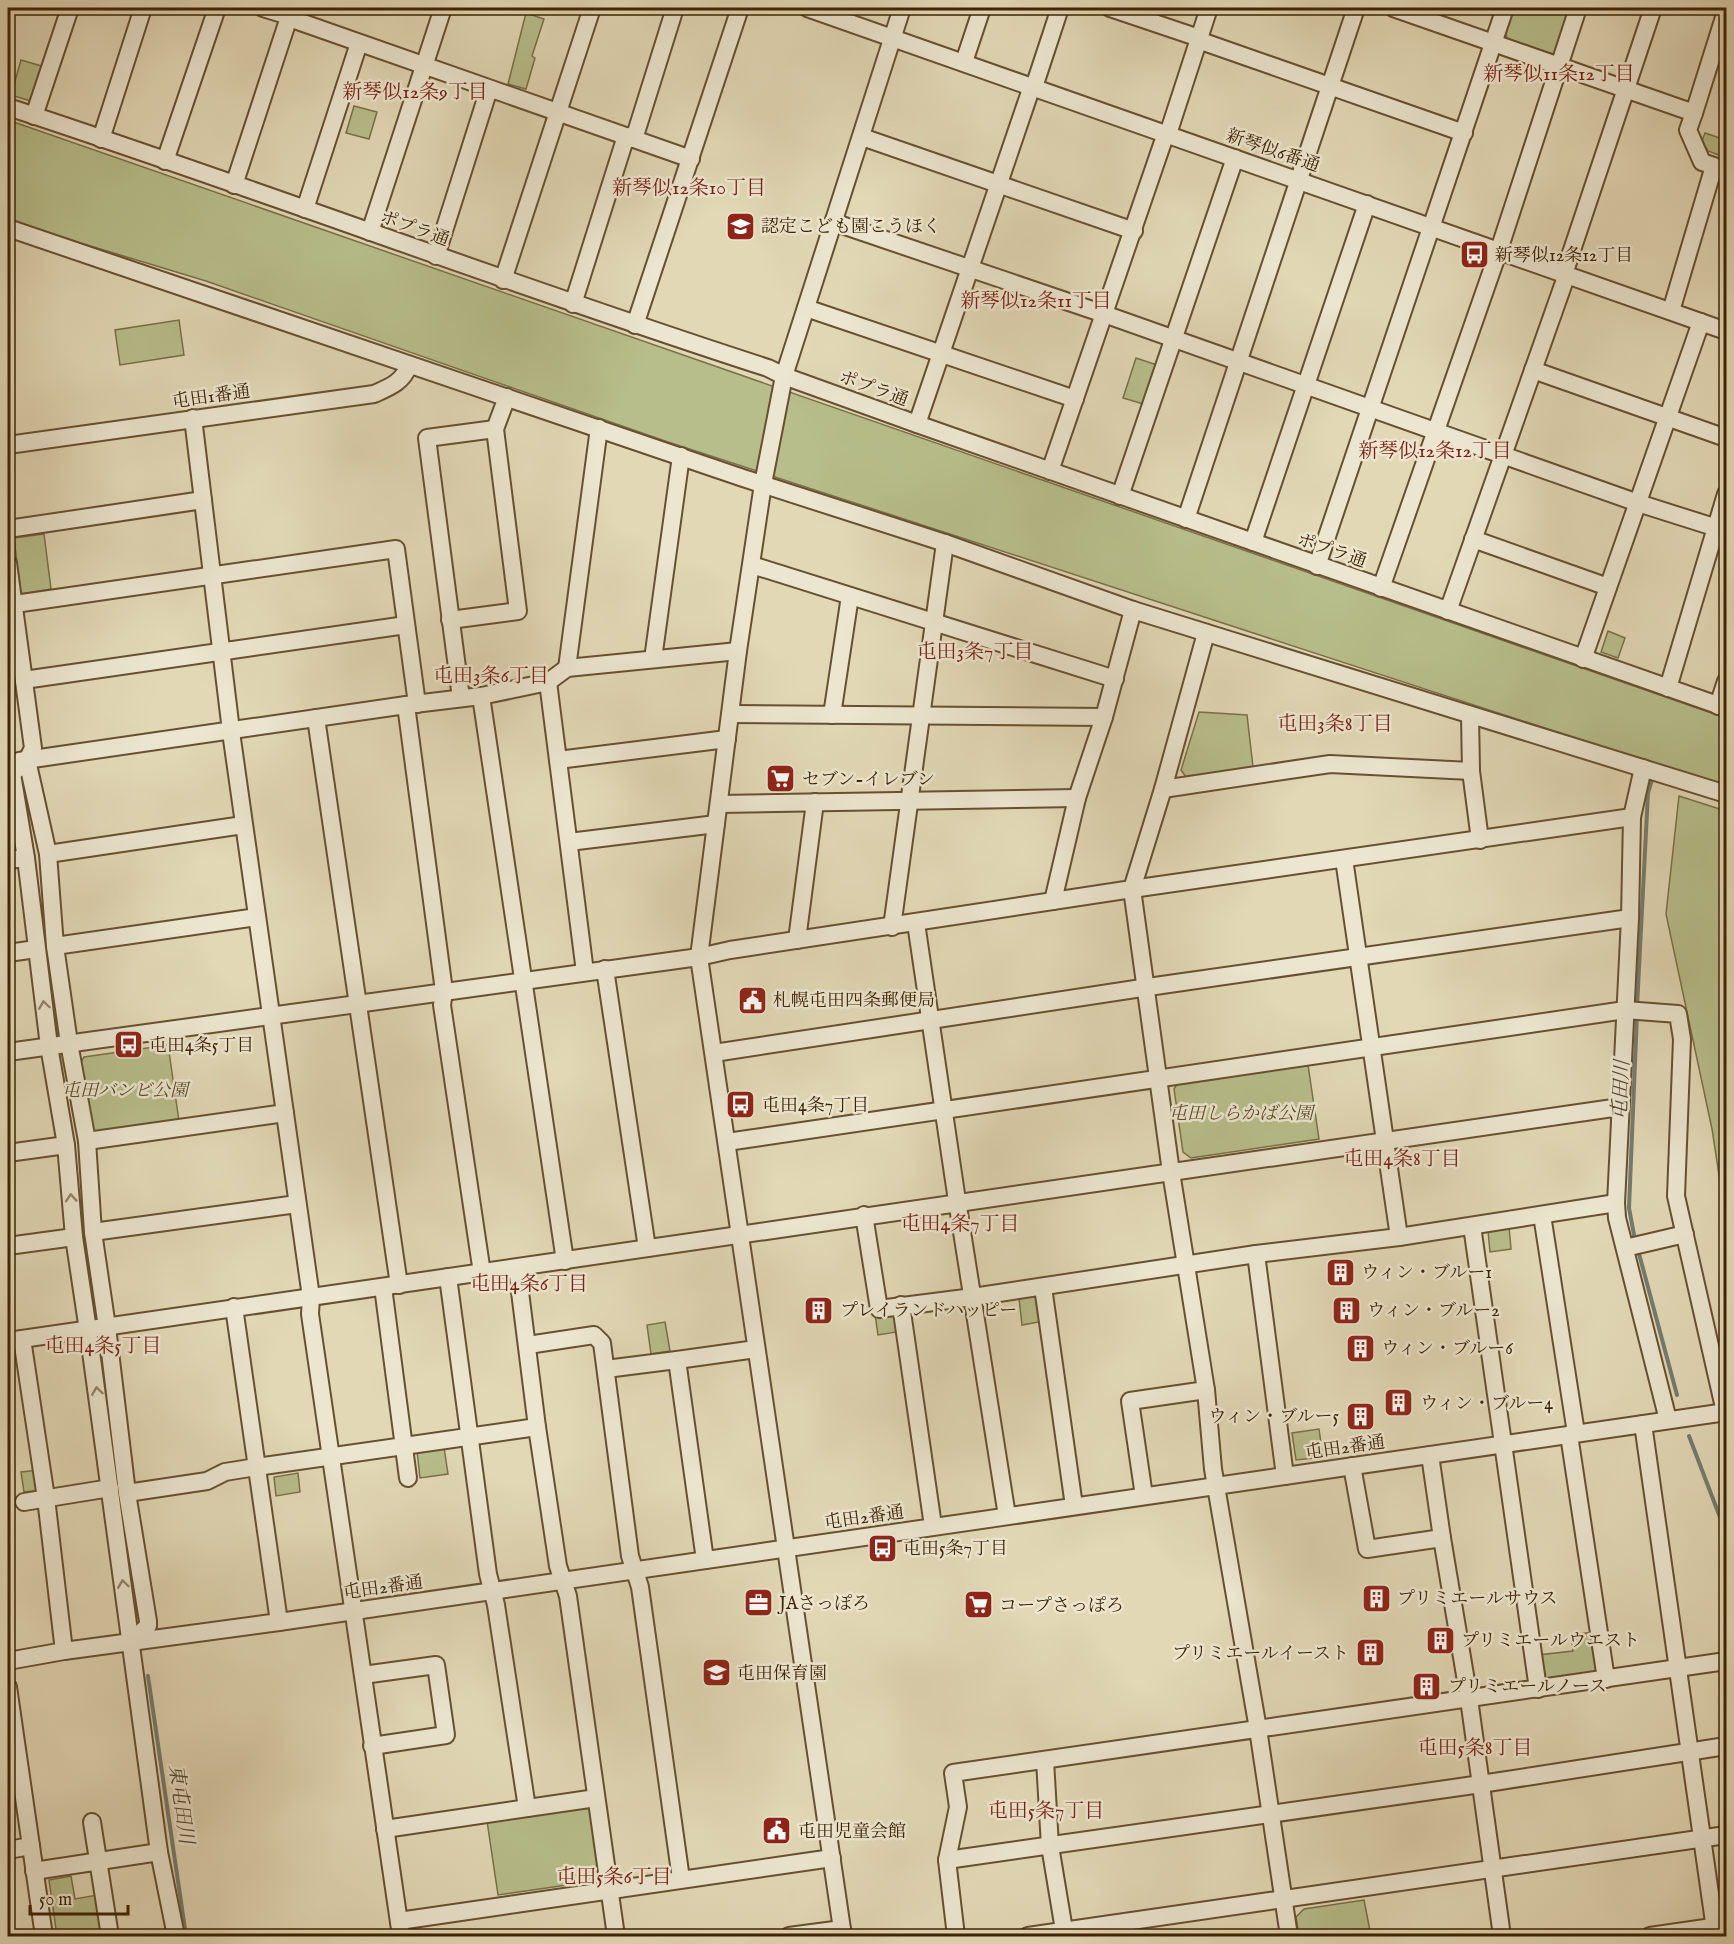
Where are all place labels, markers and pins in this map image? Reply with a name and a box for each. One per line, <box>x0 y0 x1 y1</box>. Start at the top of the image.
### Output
school or university icon: 認定こども園こうほく <box>724 210 756 242</box>
place label: 認定こども園こうほく <box>761 216 941 239</box>
bus stop icon: 新琴似12条12丁目 <box>1458 239 1490 271</box>
place label: 新琴似12条12丁目 <box>1495 245 1633 268</box>
supermarket icon: セブン-イレブン <box>765 763 797 795</box>
place label: セブン-イレブン <box>802 769 935 792</box>
public building icon: 札幌屯田四条郵便局 <box>736 984 768 1016</box>
place label: 札幌屯田四条郵便局 <box>773 990 935 1013</box>
bus stop icon: 屯田4条5丁目 <box>112 1029 144 1061</box>
place label: 屯田4条5丁目 <box>149 1035 254 1058</box>
bus stop icon: 屯田4条7丁目 <box>725 1089 757 1121</box>
place label: 屯田4条7丁目 <box>762 1095 869 1118</box>
building icon: ウィン・ブルー1 <box>1324 1256 1356 1288</box>
place label: ウィン・ブルー1 <box>1361 1262 1492 1285</box>
building icon: プレイランドハッピー <box>803 1294 835 1326</box>
building icon: ウィン・ブルー2 <box>1330 1294 1362 1326</box>
place label: プレイランドハッピー <box>840 1300 1017 1323</box>
place label: ウィン・ブルー2 <box>1367 1300 1500 1323</box>
building icon: ウィン・ブルー6 <box>1344 1332 1376 1364</box>
place label: ウィン・ブルー6 <box>1381 1338 1513 1361</box>
building icon: ウィン・ブルー4 <box>1383 1387 1415 1419</box>
place label: ウィン・ブルー4 <box>1420 1393 1553 1416</box>
building icon: ウィン・ブルー5 <box>1344 1400 1376 1432</box>
place label: ウィン・ブルー5 <box>1208 1406 1339 1429</box>
bus stop icon: 屯田5条7丁目 <box>866 1532 898 1564</box>
place label: 屯田5条7丁目 <box>903 1538 1008 1561</box>
building icon: プリミエールサウス <box>1360 1582 1392 1614</box>
office icon: JAさっぽろ <box>742 1587 774 1619</box>
place label: プリミエールサウス <box>1397 1588 1557 1611</box>
supermarket icon: コープさっぽろ <box>962 1589 994 1621</box>
place label: JAさっぽろ <box>777 1593 870 1616</box>
place label: コープさっぽろ <box>999 1595 1124 1618</box>
building icon: プリミエールウエスト <box>1424 1624 1456 1656</box>
place label: プリミエールウエスト <box>1461 1630 1640 1653</box>
building icon: プリミエールイースト <box>1354 1637 1386 1669</box>
place label: プリミエールイースト <box>1172 1643 1349 1666</box>
school or university icon: 屯田保育園 <box>700 1657 732 1689</box>
place label: 屯田保育園 <box>737 1663 827 1686</box>
building icon: プリミエールノース <box>1411 1670 1443 1702</box>
place label: プリミエールノース <box>1448 1676 1607 1699</box>
public building icon: 屯田児童会館 <box>761 1815 793 1847</box>
place label: 屯田児童会館 <box>798 1821 906 1844</box>

